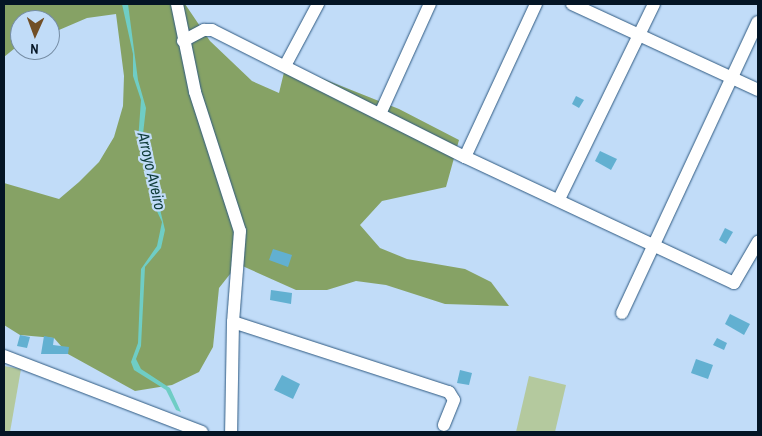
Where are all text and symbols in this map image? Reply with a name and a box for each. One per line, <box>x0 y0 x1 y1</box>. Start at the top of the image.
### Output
north arrow <box>10 10 60 60</box>
text: N <box>30 40 39 58</box>
water label: Arroyo Aveiro <box>134 130 170 212</box>

